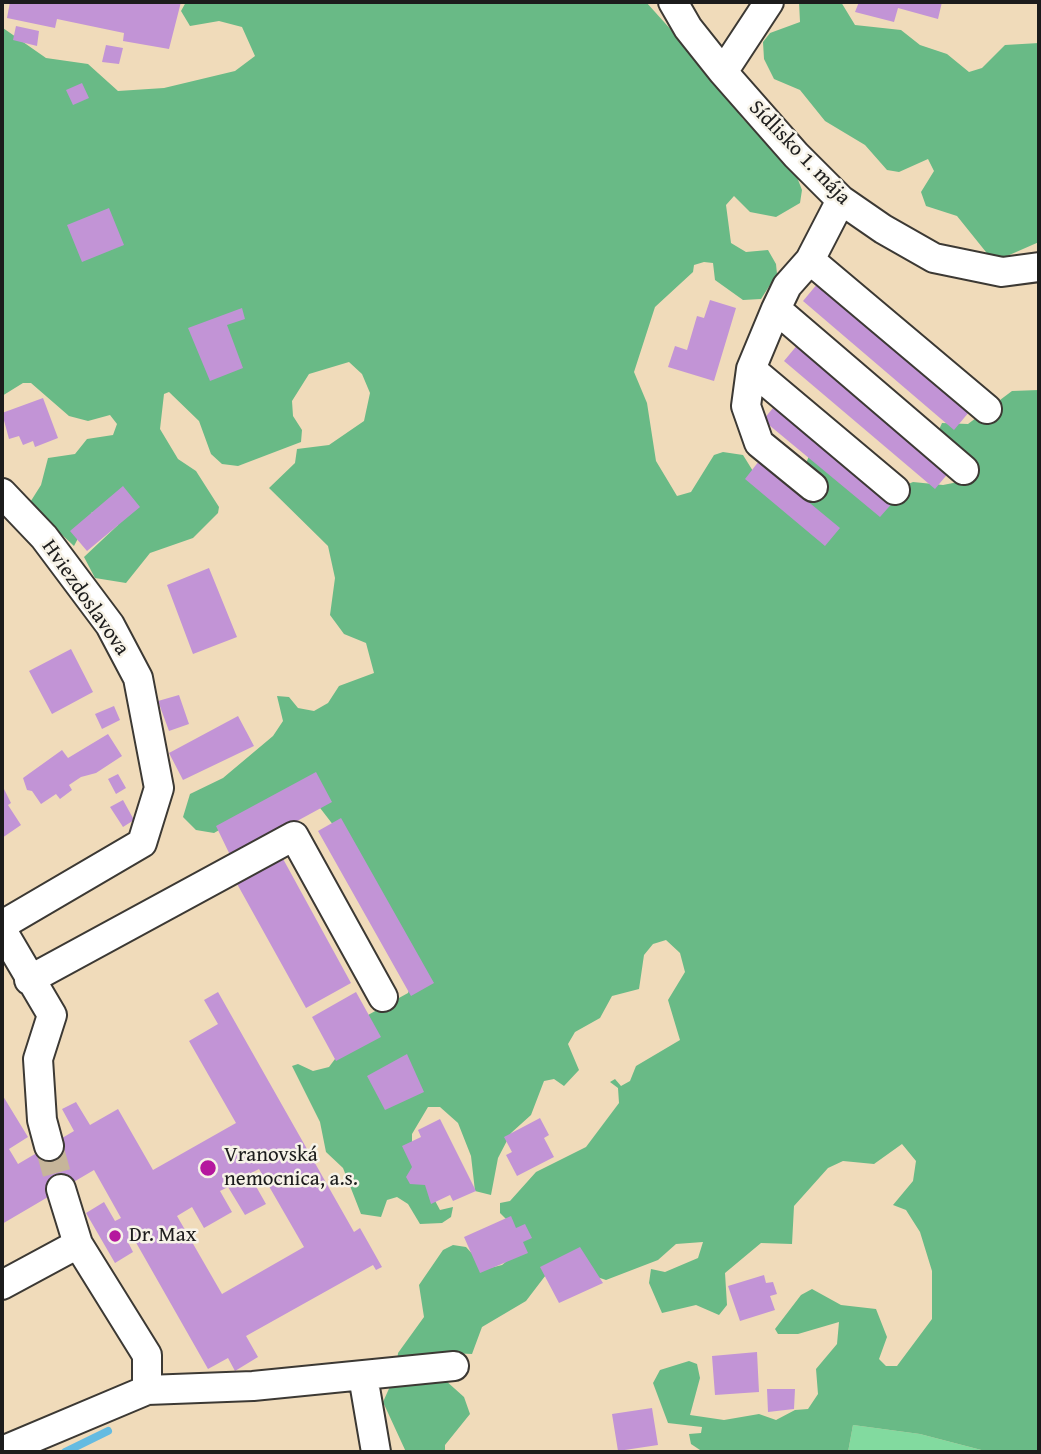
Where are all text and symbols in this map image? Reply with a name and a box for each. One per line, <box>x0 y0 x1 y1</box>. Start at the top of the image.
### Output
street label: Sídlisko 1. mája <box>743 95 855 211</box>
street label: Hviezdoslavova <box>36 535 134 661</box>
place label: Vranovská nemocnica, a.s. <box>224 1143 358 1193</box>
marker: Vranovská nemocnica, a.s. <box>198 1158 218 1178</box>
place label: Dr. Max <box>129 1223 196 1249</box>
marker: Dr. Max <box>107 1228 123 1244</box>

